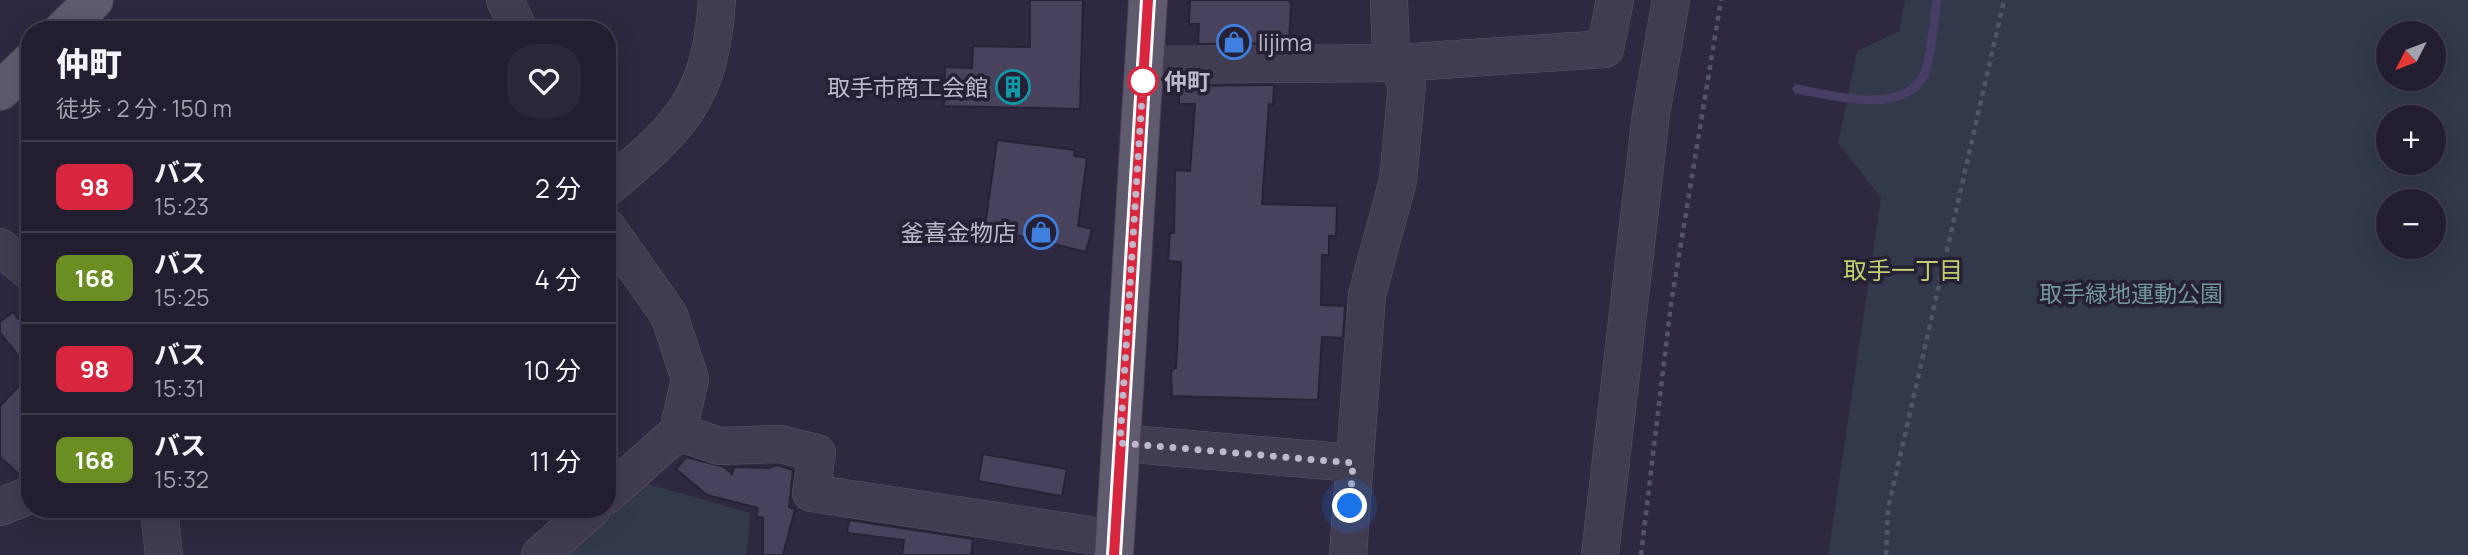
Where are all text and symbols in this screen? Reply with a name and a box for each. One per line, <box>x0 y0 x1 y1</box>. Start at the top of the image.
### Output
north arrow <box>2376 21 2446 91</box>
map controls <box>2376 21 2446 259</box>
shop icon: Iijima <box>1215 23 1253 61</box>
place label: Iijima <box>1258 26 1312 58</box>
text: 仲町 <box>56 41 122 86</box>
button: heart <box>507 44 581 118</box>
place label: 仲町 <box>1164 65 1210 97</box>
marker: 仲町 <box>1128 66 1158 96</box>
building icon: 取手市商工会館 <box>994 68 1032 106</box>
place label: 取手市商工会館 <box>827 71 988 103</box>
text: 徒歩 · 2 分 · 150 m <box>56 92 232 124</box>
button: + <box>2376 105 2446 175</box>
text: バス <box>154 154 206 190</box>
text: 98 <box>80 170 109 203</box>
text: 2 分 <box>535 170 581 206</box>
button: − <box>2376 189 2446 259</box>
text: 15:23 <box>154 190 209 222</box>
shop icon: 釜喜金物店 <box>1022 213 1060 251</box>
place label: 釜喜金物店 <box>901 216 1016 248</box>
text: バス <box>154 245 206 281</box>
district label: 取手一丁目 <box>1843 253 1963 286</box>
text: 168 <box>74 261 115 294</box>
text: 4 分 <box>534 261 581 297</box>
park label: 取手緑地運動公園 <box>2039 277 2223 309</box>
text: 15:25 <box>154 281 210 313</box>
text: バス <box>154 336 206 372</box>
text: 98 <box>80 352 109 385</box>
text: 10 分 <box>524 352 581 388</box>
text: 15:31 <box>154 372 205 404</box>
text: バス <box>154 427 206 463</box>
text: 168 <box>74 443 115 476</box>
text: 11 分 <box>530 443 581 479</box>
text: 15:32 <box>154 463 209 495</box>
your location <box>1332 488 1367 523</box>

